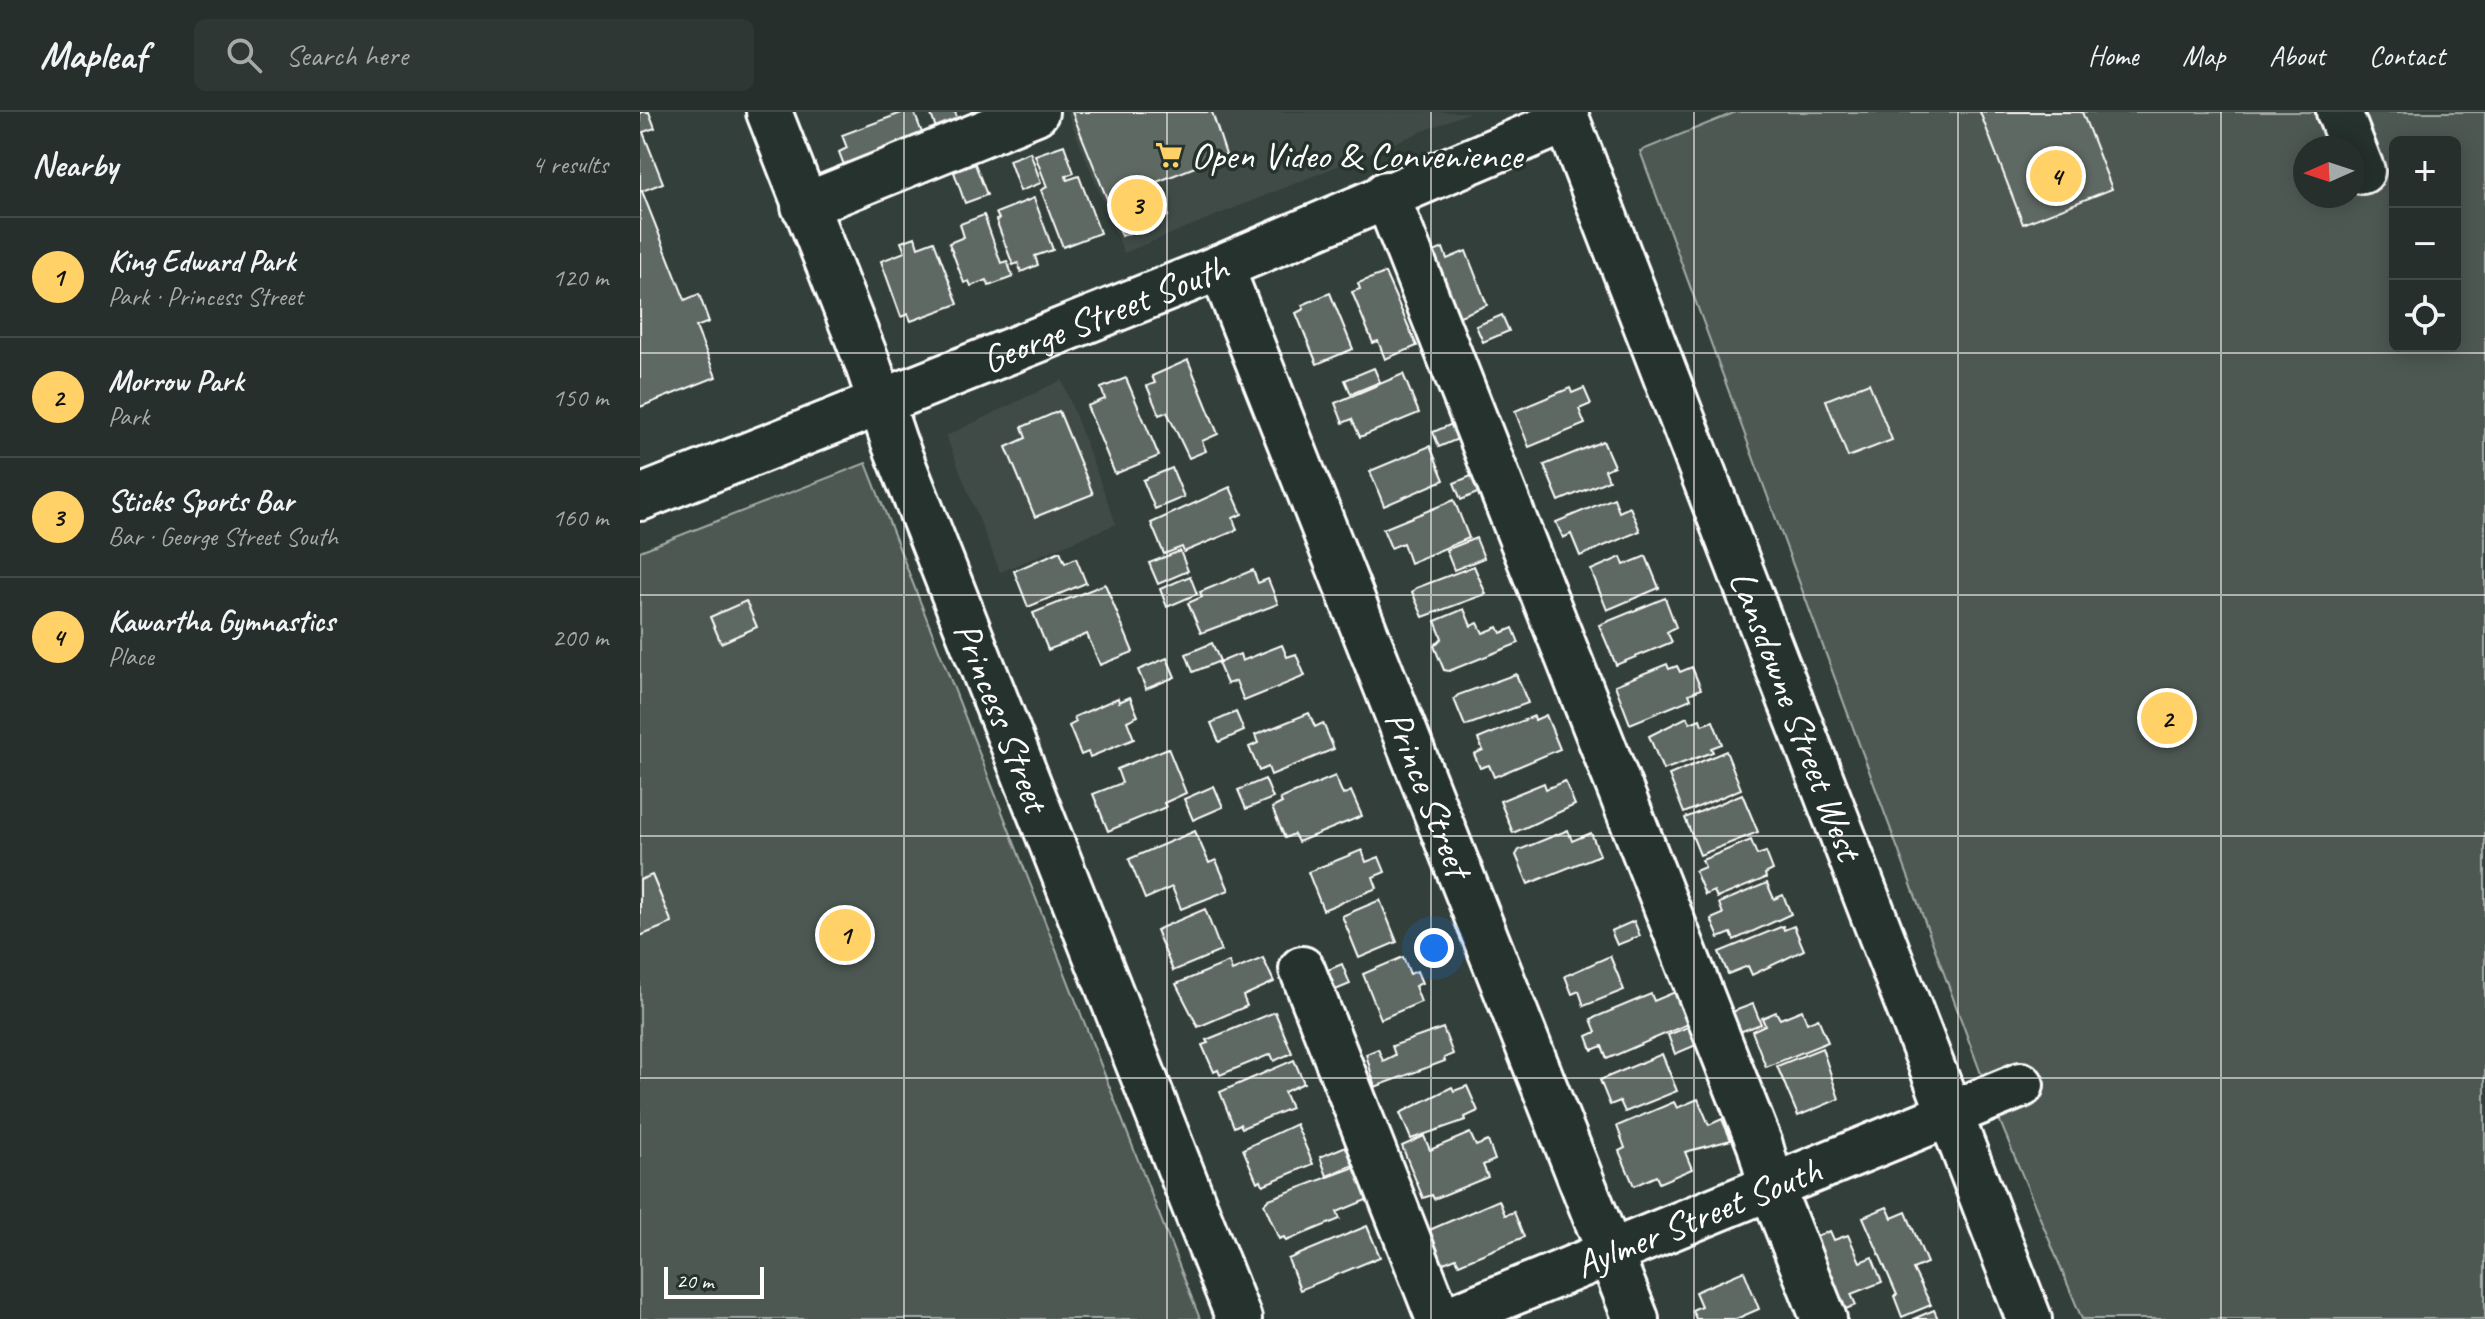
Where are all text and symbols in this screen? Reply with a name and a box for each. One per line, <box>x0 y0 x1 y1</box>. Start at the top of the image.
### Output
search box <box>194 19 754 91</box>
text: Mapleaf <box>40 32 146 79</box>
icon: search <box>222 33 266 77</box>
text: Search here <box>286 36 408 74</box>
text: Home <box>2088 38 2138 73</box>
text: Map <box>2182 38 2225 73</box>
text: About <box>2269 38 2325 73</box>
text: Contact <box>2369 38 2445 73</box>
place label: Open Video & Convenience <box>1191 132 1525 179</box>
north arrow <box>2293 136 2365 208</box>
map controls <box>2389 136 2461 352</box>
button: + <box>2389 136 2461 208</box>
supermarket icon: Open Video & Convenience <box>1154 140 1184 170</box>
text: Nearby <box>32 143 118 186</box>
pin: 4 <box>2030 146 2082 206</box>
text: 4 results <box>532 148 608 181</box>
pin: 3 <box>1111 175 1163 235</box>
button: − <box>2389 208 2461 280</box>
text: King Edward Park <box>108 242 295 280</box>
street label: George Street South <box>975 243 1237 384</box>
text: 1 <box>52 261 64 294</box>
text: 120 m <box>552 261 608 294</box>
text: Park · Princess Street <box>108 280 303 313</box>
button: locate <box>2389 280 2461 352</box>
text: Morrow Park <box>108 362 243 400</box>
text: 2 <box>52 381 64 414</box>
text: 150 m <box>552 381 608 414</box>
text: Park <box>108 400 149 433</box>
text: Sticks Sports Bar <box>108 482 294 520</box>
text: 3 <box>52 501 64 534</box>
text: 160 m <box>552 501 608 534</box>
text: Bar · George Street South <box>108 520 338 553</box>
street label: Lansdowne Street West <box>1719 564 1874 869</box>
text: Kawartha Gymnastics <box>108 602 335 640</box>
street label: Princess Street <box>943 615 1061 821</box>
text: 4 <box>52 621 64 654</box>
text: 200 m <box>552 621 608 654</box>
text: Place <box>108 640 154 673</box>
pin: 2 <box>2141 688 2193 748</box>
street label: Prince Street <box>1374 704 1484 888</box>
pin: 1 <box>819 905 871 965</box>
your location <box>1414 928 1454 968</box>
street label: Aylmer Street South <box>1568 1146 1829 1289</box>
scale bar <box>664 1263 764 1299</box>
text: 20 m <box>676 1267 713 1295</box>

